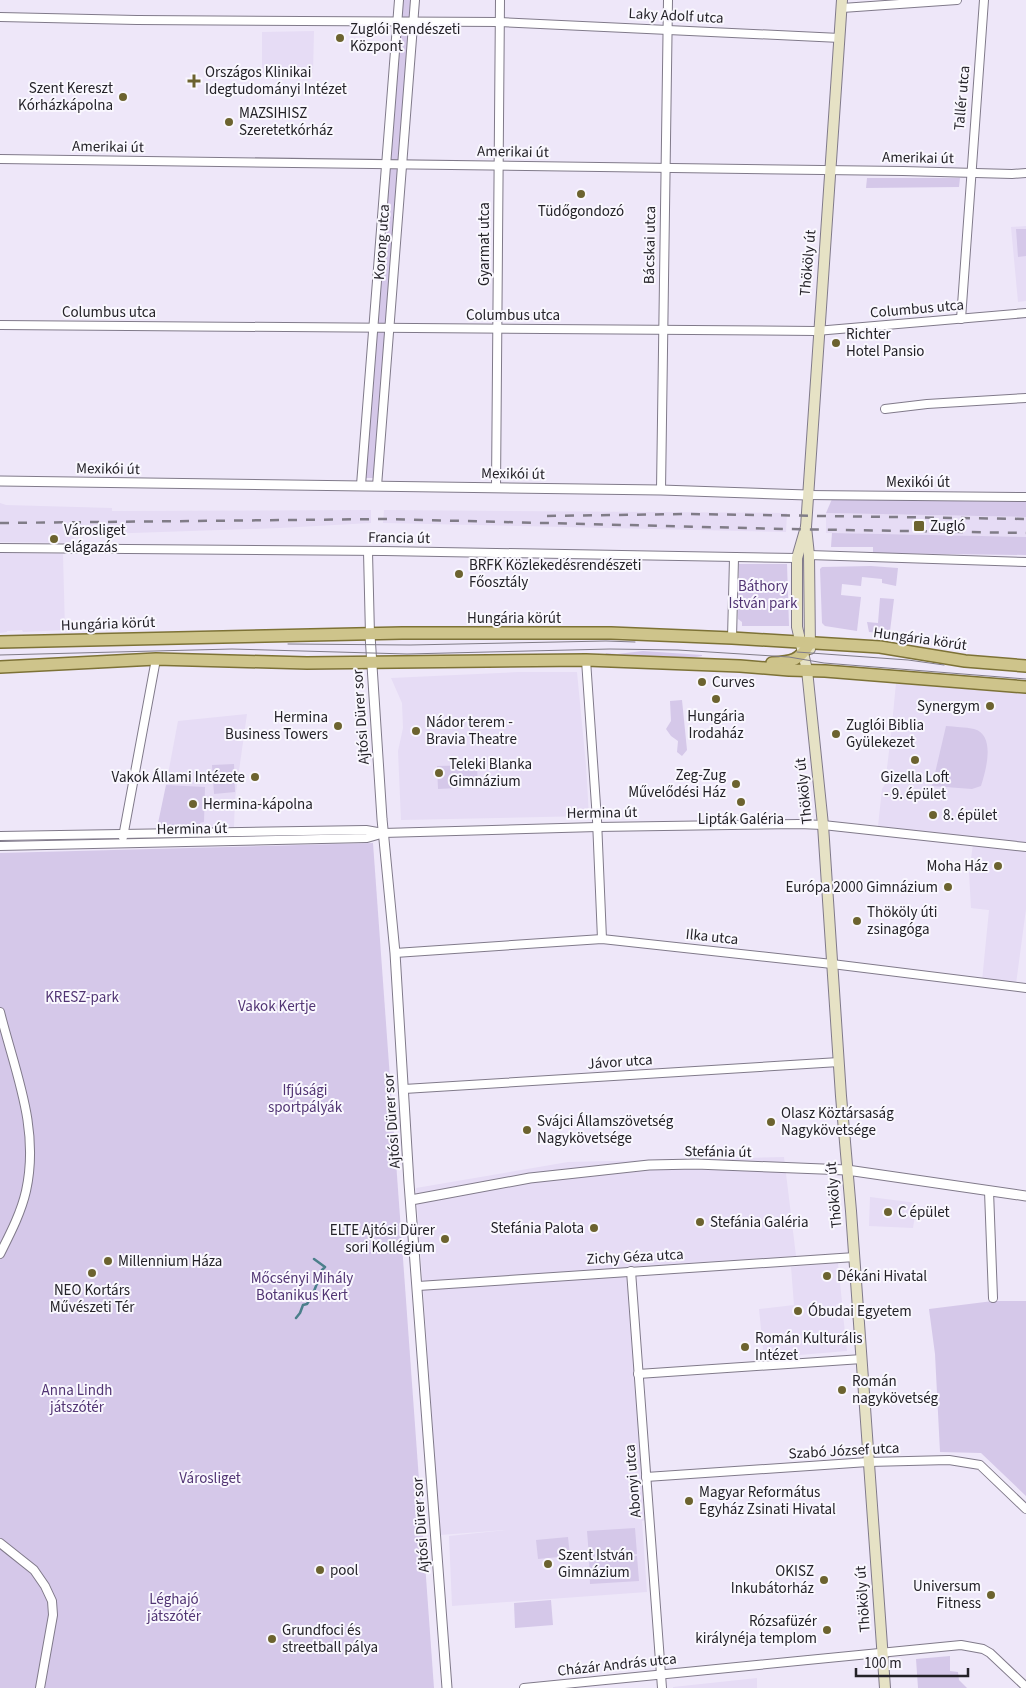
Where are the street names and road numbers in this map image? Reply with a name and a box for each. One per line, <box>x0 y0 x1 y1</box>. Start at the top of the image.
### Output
street label: Laky Adolf utca <box>628 3 724 29</box>
street label: Tallér utca <box>949 65 975 131</box>
street label: Amerikai út <box>72 136 144 158</box>
street label: Amerikai út <box>477 141 549 163</box>
street label: Amerikai út <box>882 147 954 169</box>
street label: Gyarmat utca <box>474 202 495 286</box>
street label: Korong utca <box>369 203 395 281</box>
street label: Bácskai utca <box>639 206 661 284</box>
street label: Thököly út <box>795 229 821 297</box>
street label: Columbus utca <box>869 294 965 324</box>
street label: Columbus utca <box>62 302 156 323</box>
street label: Columbus utca <box>466 305 560 326</box>
street label: Mexikói út <box>76 458 140 480</box>
street label: Mexikói út <box>481 463 545 485</box>
street label: Mexikói út <box>886 472 950 493</box>
street label: Francia út <box>368 527 430 549</box>
street label: Hungária körút <box>467 608 561 629</box>
street label: Hungária körút <box>61 612 155 636</box>
street label: Hungária körút <box>872 622 968 656</box>
street label: Ajtósi Dürer sor <box>347 668 375 765</box>
street label: Thököly út <box>790 757 818 825</box>
street label: Hermina út <box>567 802 637 824</box>
street label: Hermina út <box>157 818 227 840</box>
street label: Ilka utca <box>685 924 739 950</box>
street label: Jávor utca <box>587 1049 653 1075</box>
street label: Ajtósi Dürer sor <box>378 1072 406 1169</box>
street label: Stefánia út <box>684 1141 752 1163</box>
street label: Thököly út <box>821 1161 847 1229</box>
street label: Zichy Géza utca <box>586 1244 684 1270</box>
street label: Szabó József utca <box>788 1438 900 1464</box>
street label: Abonyi utca <box>619 1443 647 1519</box>
street label: Ajtósi Dürer sor <box>407 1476 435 1573</box>
street label: Thököly út <box>850 1565 876 1633</box>
street label: Cházár András utca <box>556 1648 678 1682</box>

